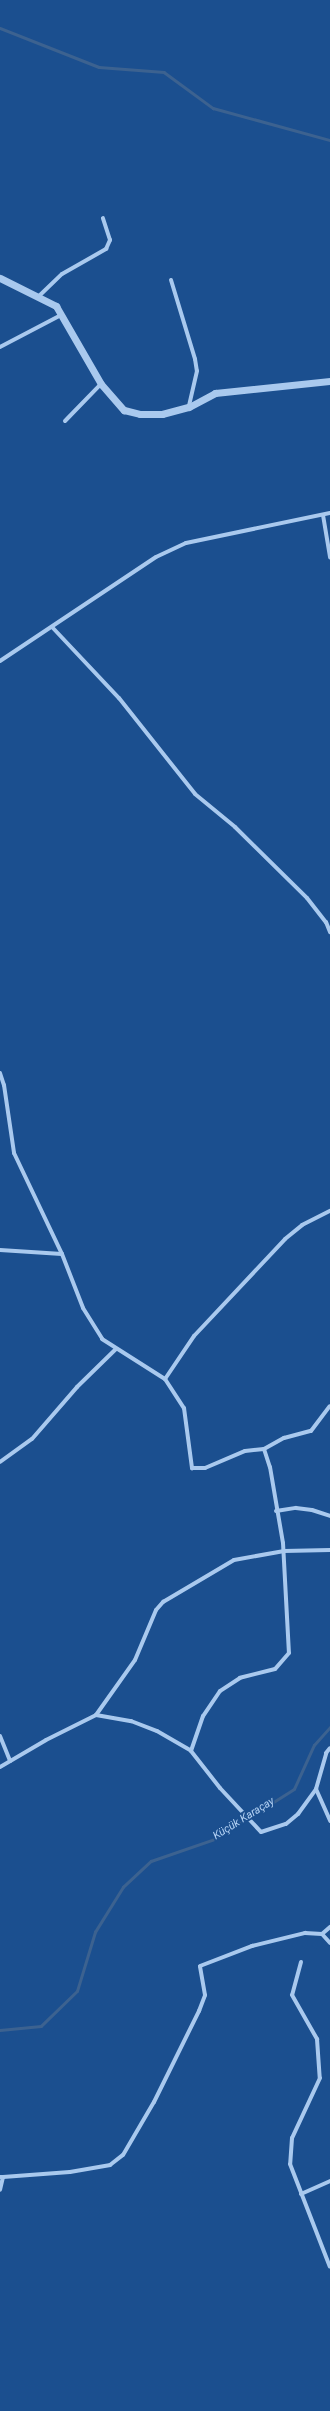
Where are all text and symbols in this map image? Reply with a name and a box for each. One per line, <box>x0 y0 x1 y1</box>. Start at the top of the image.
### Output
water label: Küçük Karaçay <box>211 1795 277 1843</box>

